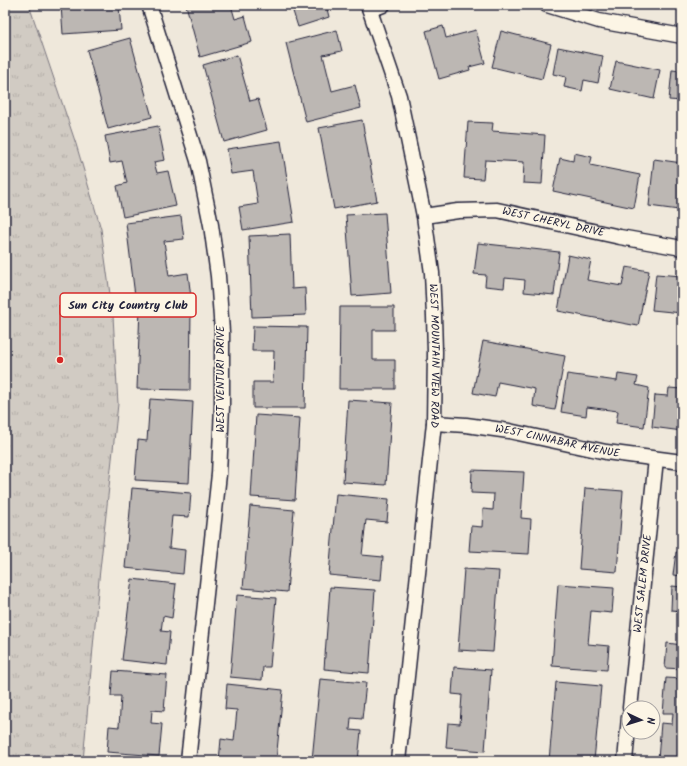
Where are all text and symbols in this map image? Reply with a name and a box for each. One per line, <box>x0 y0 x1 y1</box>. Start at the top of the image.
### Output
street label: WEST CHERYL DRIVE <box>501 202 607 242</box>
street label: WEST MOUNTAIN VIEW ROAD <box>424 283 444 429</box>
callout: Sun City Country Club <box>60 293 196 317</box>
text: Sun City Country Club <box>68 296 188 315</box>
street label: WEST VENTURI DRIVE <box>212 325 230 432</box>
street label: WEST CINNABAR AVENUE <box>494 420 621 463</box>
street label: WEST SALEM DRIVE <box>629 533 657 634</box>
north arrow <box>621 700 661 740</box>
text: N <box>641 717 659 725</box>

